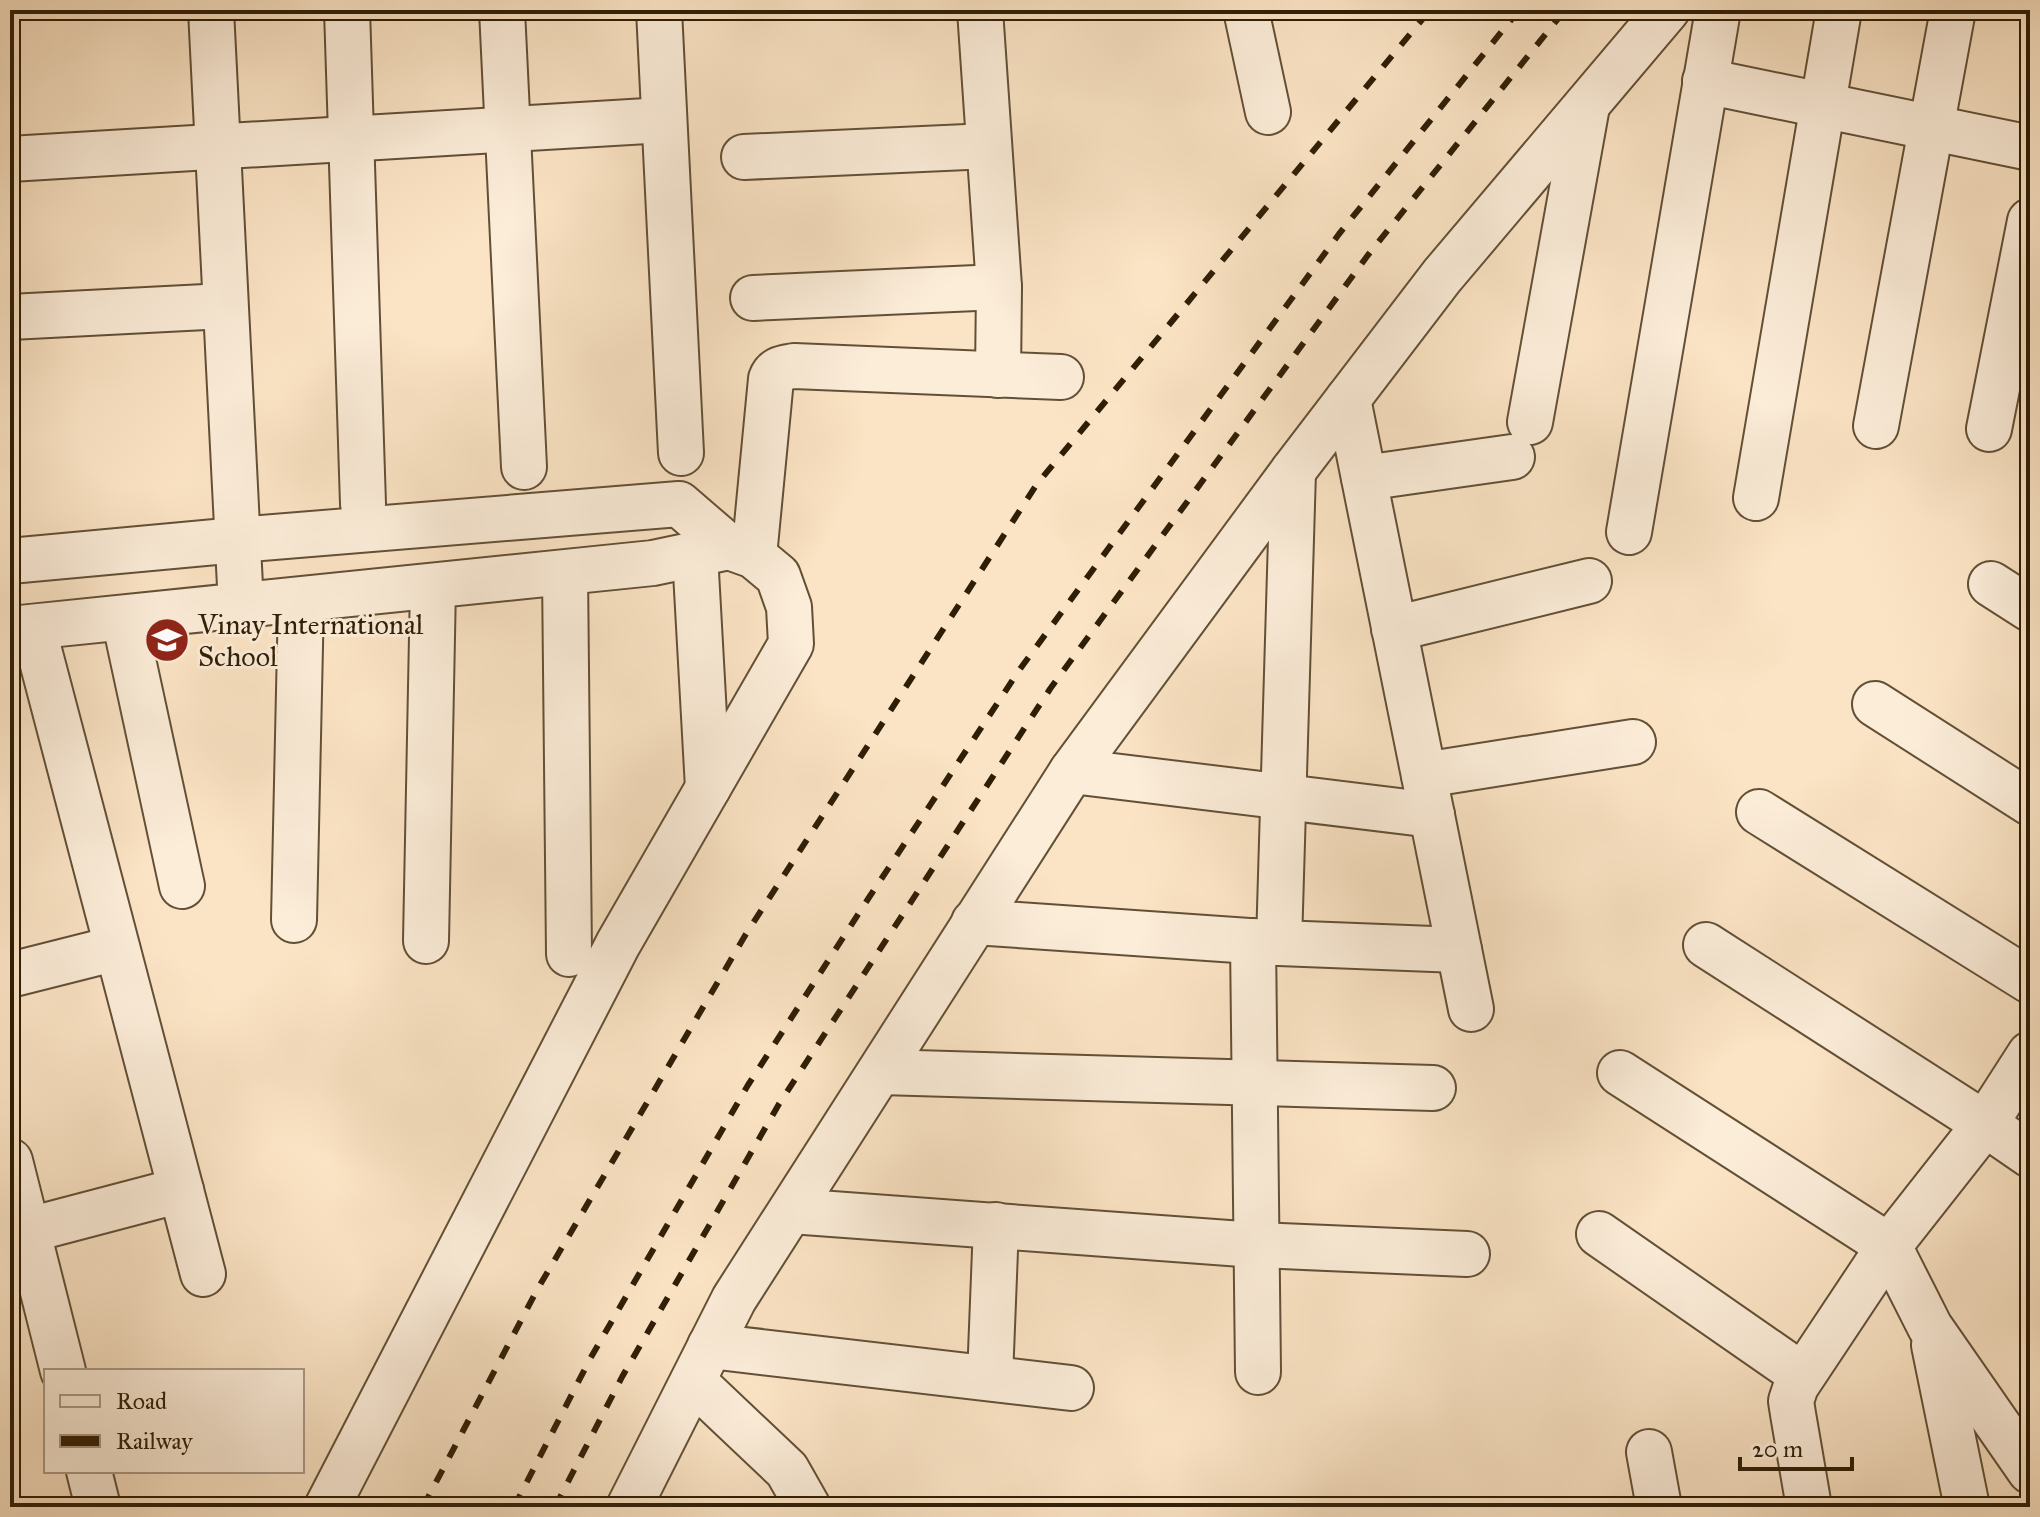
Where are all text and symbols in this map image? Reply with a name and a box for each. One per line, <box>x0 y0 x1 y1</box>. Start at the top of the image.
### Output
place label: Vinay International School <box>197 607 424 674</box>
school or university icon: Vinay International School <box>143 616 191 664</box>
legend <box>44 1369 304 1473</box>
text: Road <box>116 1386 167 1416</box>
scale bar <box>1740 1421 1852 1471</box>
text: Railway <box>116 1426 193 1456</box>
text: 20 m <box>1752 1434 1803 1464</box>

